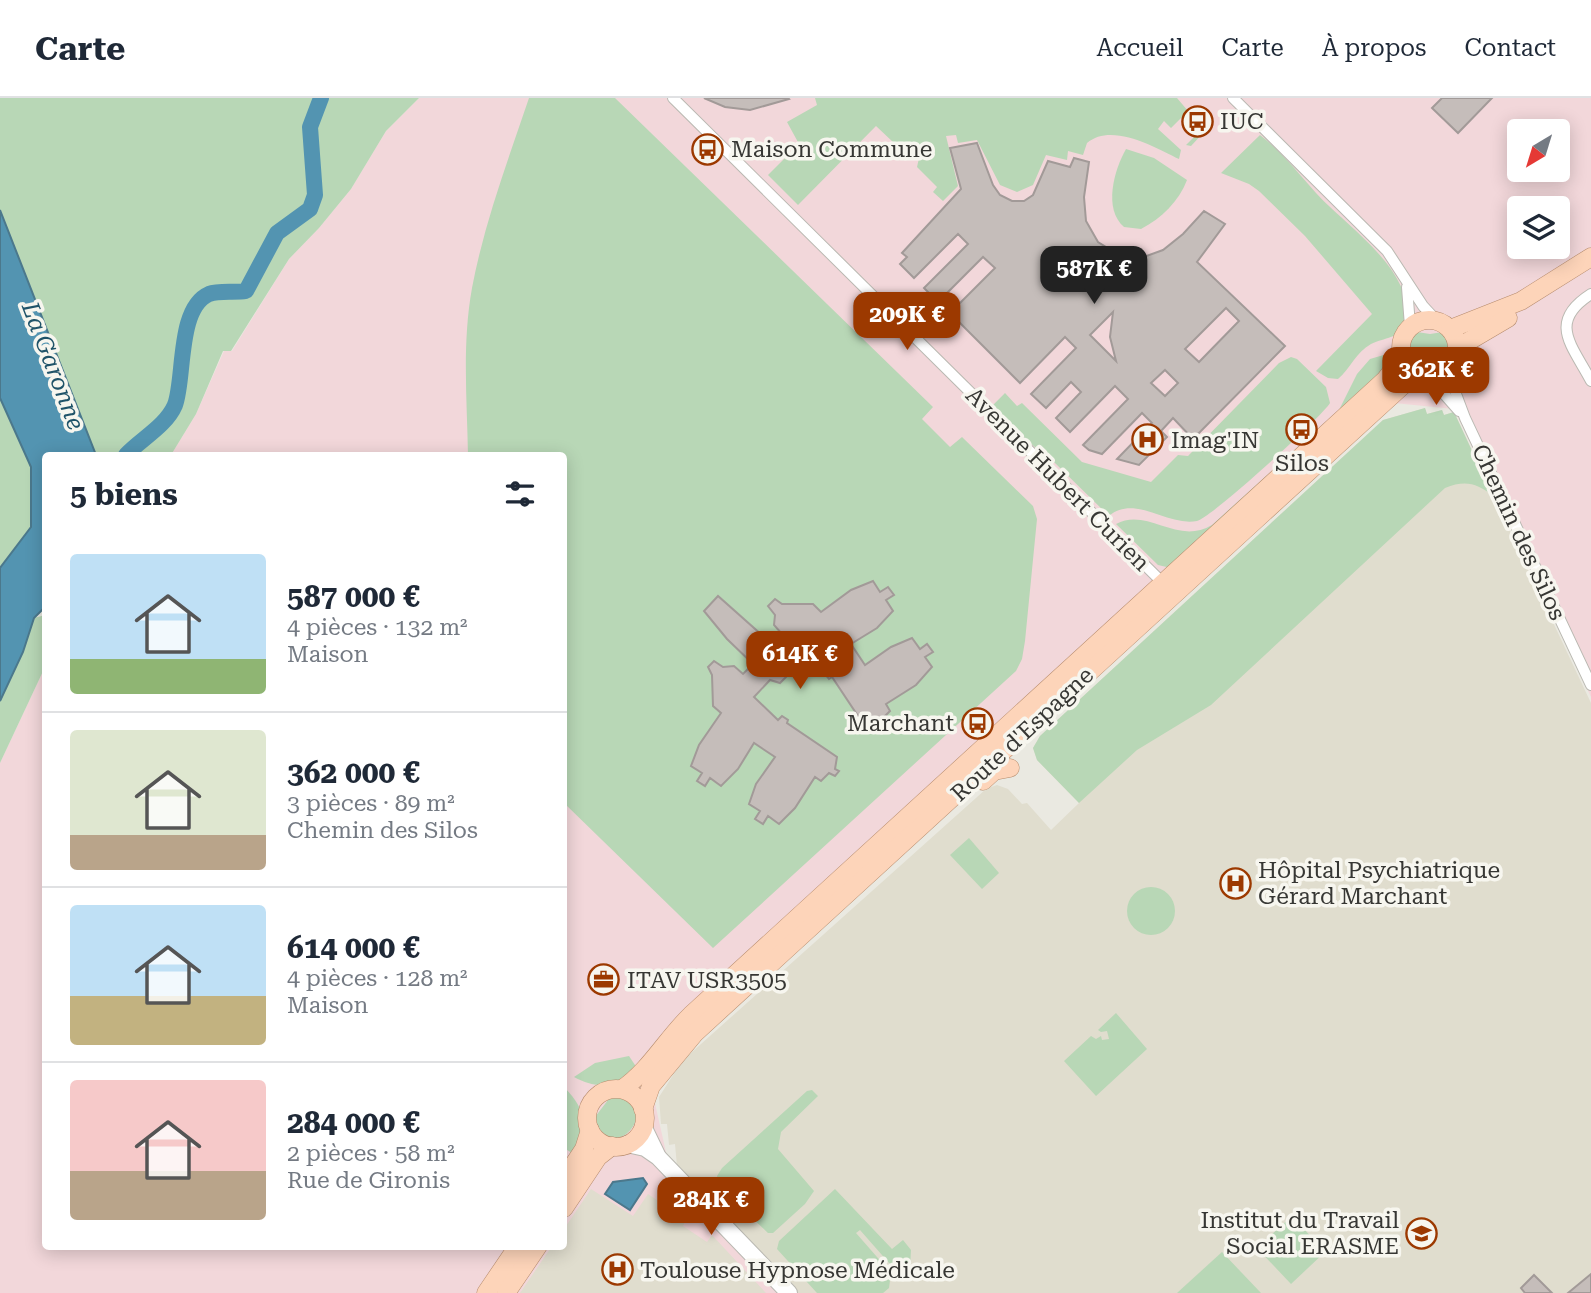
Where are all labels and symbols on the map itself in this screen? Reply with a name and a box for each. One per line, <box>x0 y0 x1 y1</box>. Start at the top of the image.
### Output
bus stop icon: IUC <box>1180 104 1214 138</box>
place label: IUC <box>1220 108 1264 135</box>
north arrow <box>1507 119 1570 182</box>
bus stop icon: Maison Commune <box>691 132 725 166</box>
place label: Maison Commune <box>731 136 932 163</box>
pin: 587K € <box>1037 246 1151 306</box>
pin: 209K € <box>850 292 964 352</box>
water label: La Garonne <box>15 297 90 434</box>
pin: 362K € <box>1379 348 1493 407</box>
street label: Avenue Hubert Curien <box>960 382 1155 577</box>
bus stop icon: Silos <box>1285 412 1319 446</box>
hospital icon: Imag'IN <box>1131 423 1165 457</box>
place label: Imag'IN <box>1171 427 1259 454</box>
street label: Chemin des Silos <box>1466 440 1571 624</box>
place label: Silos <box>1275 450 1329 477</box>
pin: 614K € <box>743 632 857 691</box>
street label: Route d'Espagne <box>946 662 1099 807</box>
bus stop icon: Marchant <box>960 706 994 740</box>
place label: Marchant <box>847 710 954 737</box>
place label: Hôpital Psychiatrique Gérard Marchant <box>1258 857 1500 910</box>
hospital icon: Hôpital Psychiatrique Gérard Marchant <box>1218 866 1252 900</box>
office icon: ITAV USR3505 <box>587 963 621 997</box>
place label: ITAV USR3505 <box>627 967 787 994</box>
pin: 284K € <box>654 1178 768 1237</box>
place label: Institut du Travail Social ERASME <box>1200 1207 1399 1260</box>
school or university icon: Institut du Travail Social ERASME <box>1405 1216 1439 1250</box>
hospital icon: Toulouse Hypnose Médicale <box>600 1253 634 1287</box>
place label: Toulouse Hypnose Médicale <box>640 1257 955 1284</box>

